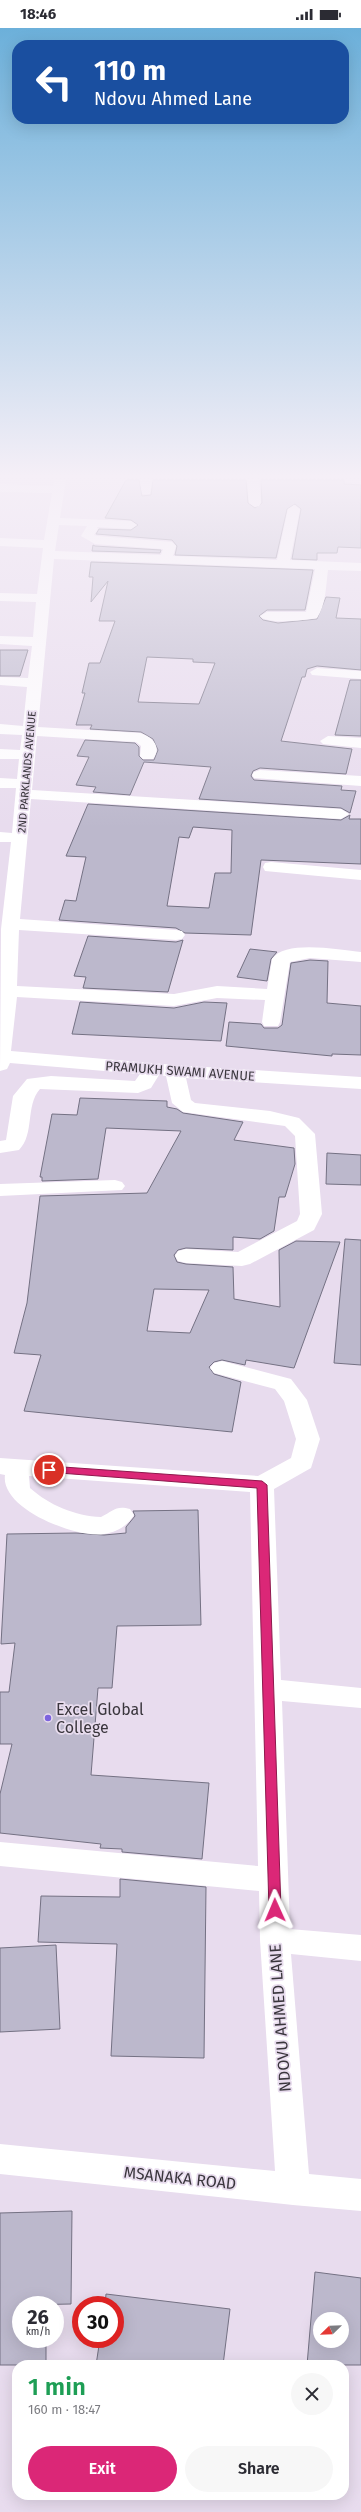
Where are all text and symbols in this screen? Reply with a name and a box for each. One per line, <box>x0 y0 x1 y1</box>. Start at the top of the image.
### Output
text: 18:46 <box>20 5 56 23</box>
text: 110 m <box>94 54 166 87</box>
icon: left <box>28 56 80 108</box>
text: Ndovu Ahmed Lane <box>94 88 252 110</box>
street label: 2ND PARKLANDS AVENUE <box>15 710 39 833</box>
street label: PRAMUKH SWAMI AVENUE <box>105 1058 255 1084</box>
pin <box>32 1453 66 1487</box>
icon: arrive <box>38 1459 60 1481</box>
place label: Excel Global College <box>56 1700 144 1737</box>
marker: Excel Global College <box>43 1713 53 1723</box>
position arrow <box>254 1889 296 1931</box>
street label: NDOVU AHMED LANE <box>265 1943 295 2093</box>
street label: MSANAKA ROAD <box>123 2163 237 2193</box>
speed limit sign: 30 <box>72 2296 124 2348</box>
text: 26 <box>27 2305 49 2329</box>
north arrow <box>313 2312 349 2348</box>
map controls <box>313 2312 349 2348</box>
text: km/h <box>26 2326 50 2338</box>
text: 1 min <box>28 2373 86 2401</box>
button: close <box>291 2373 333 2415</box>
text: 160 m · 18:47 <box>28 2402 101 2417</box>
button: Exit <box>28 2446 177 2492</box>
button: Share <box>185 2446 333 2492</box>

